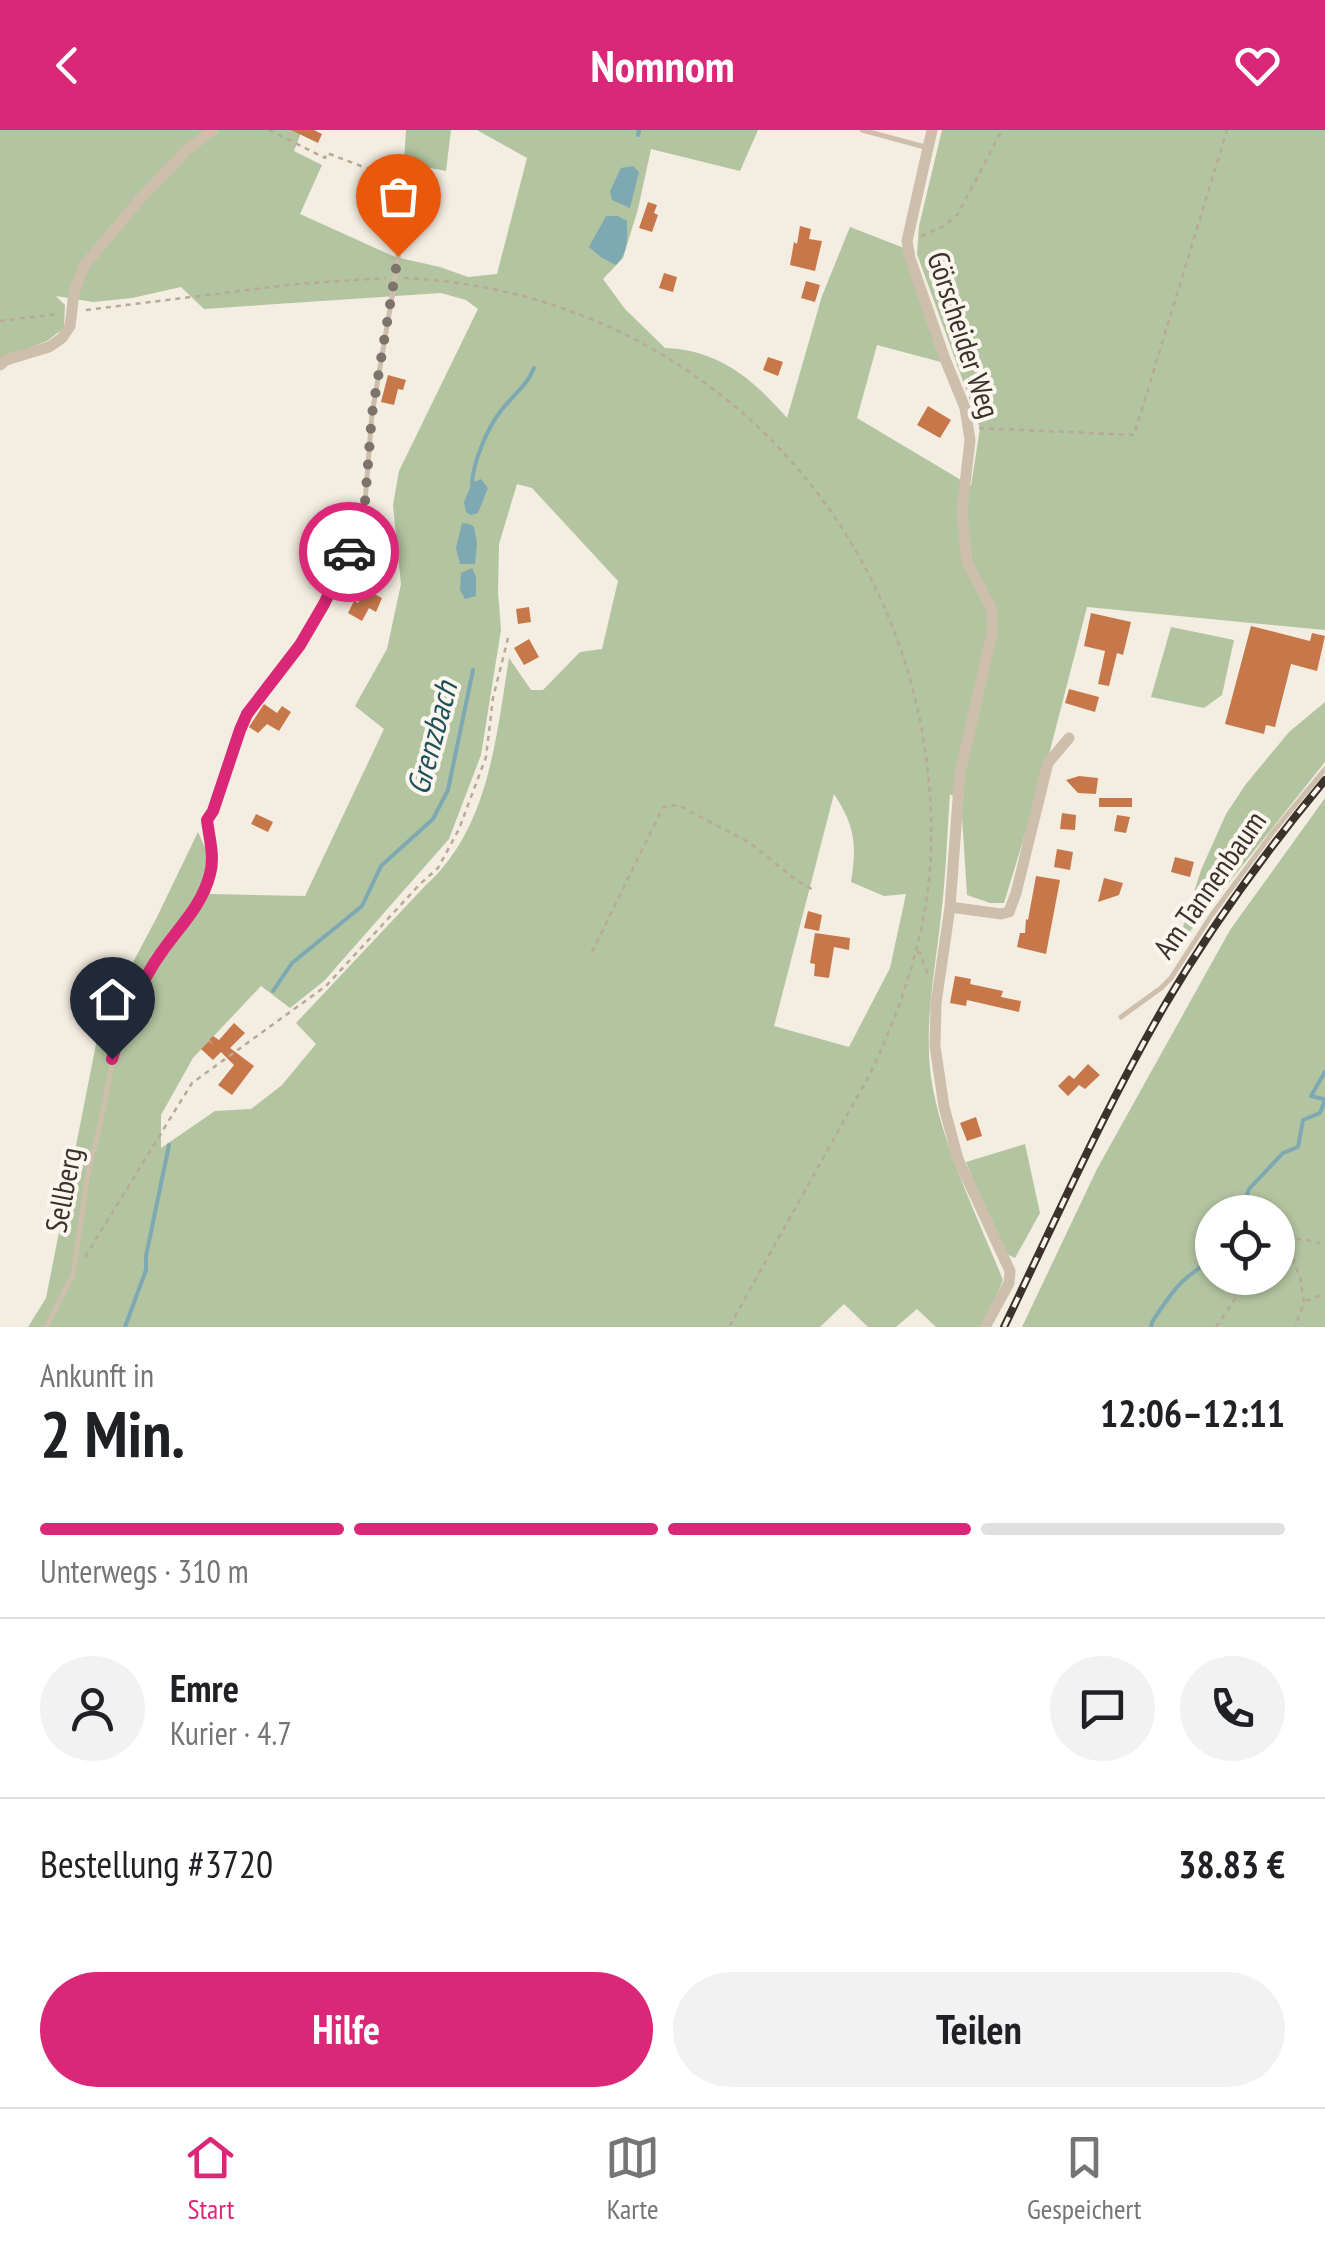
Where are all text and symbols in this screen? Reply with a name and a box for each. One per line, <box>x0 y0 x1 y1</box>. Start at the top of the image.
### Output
text: Nomnom <box>590 36 735 94</box>
icon: back <box>40 38 95 93</box>
icon: heart <box>1230 38 1285 93</box>
pin <box>356 154 441 257</box>
icon: bag <box>371 169 426 224</box>
street label: Görscheider Weg <box>919 246 1010 423</box>
courier <box>299 502 399 602</box>
icon: car <box>322 525 377 580</box>
water label: Grenzbach <box>396 675 467 799</box>
street label: Am Tannenbaum <box>1144 803 1274 966</box>
pin <box>70 957 155 1060</box>
icon: home <box>85 972 140 1027</box>
street label: Sellberg <box>35 1144 90 1236</box>
map controls <box>1195 1195 1295 1295</box>
button: locate <box>1195 1195 1295 1295</box>
text: Ankunft in <box>40 1354 154 1396</box>
text: 12:06–12:11 <box>1100 1388 1285 1437</box>
text: 2 Min. <box>40 1391 185 1475</box>
text: Unterwegs · 310 m <box>40 1550 249 1592</box>
button: person <box>40 1656 145 1761</box>
button: chat <box>1050 1656 1155 1761</box>
button: phone <box>1180 1656 1285 1761</box>
text: Emre <box>170 1663 239 1712</box>
text: Kurier · 4.7 <box>170 1712 292 1754</box>
text: Bestellung #3720 <box>40 1839 273 1888</box>
text: 38.83 € <box>1178 1839 1285 1888</box>
button: Hilfe <box>40 1972 653 2087</box>
button: Teilen <box>673 1972 1285 2087</box>
tab: Start <box>183 2130 238 2227</box>
tab: Karte <box>605 2130 660 2227</box>
tab: Gespeichert <box>1027 2130 1142 2227</box>

